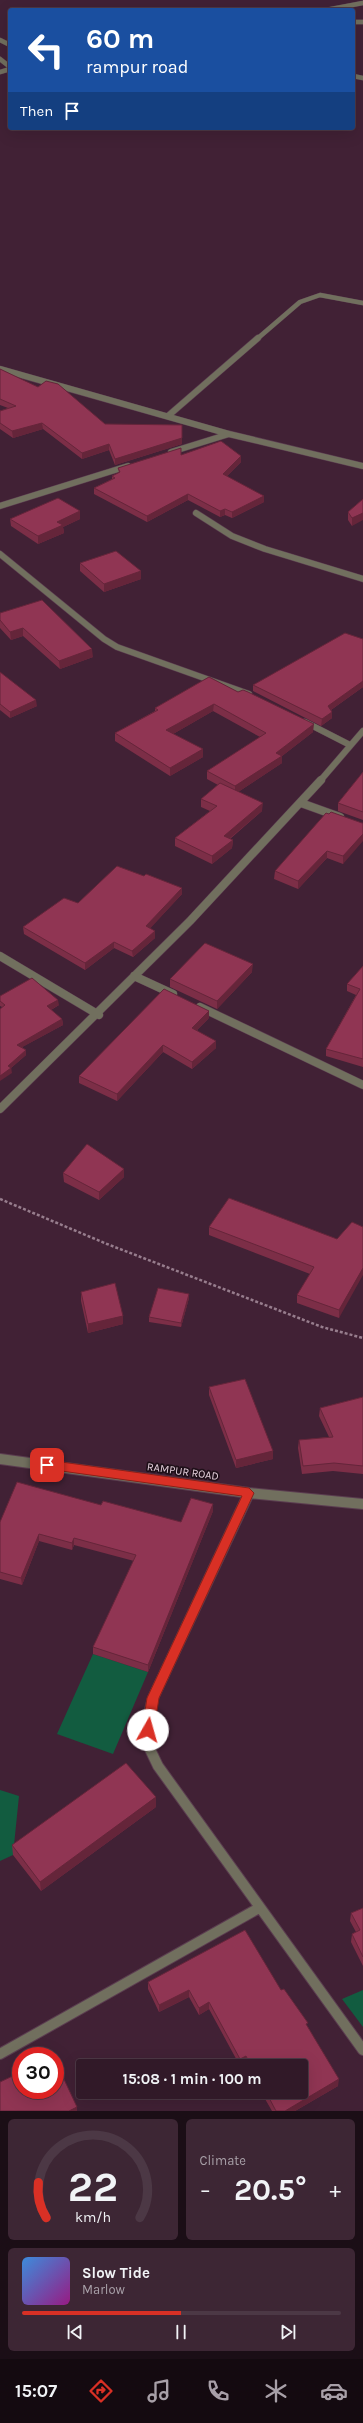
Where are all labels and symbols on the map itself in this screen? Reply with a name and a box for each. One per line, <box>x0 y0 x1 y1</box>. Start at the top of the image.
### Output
pin <box>30 1448 64 1482</box>
street label: RAMPUR ROAD <box>146 1460 220 1483</box>
position arrow <box>127 1709 169 1751</box>
speed limit sign: 30 <box>12 2047 64 2099</box>

